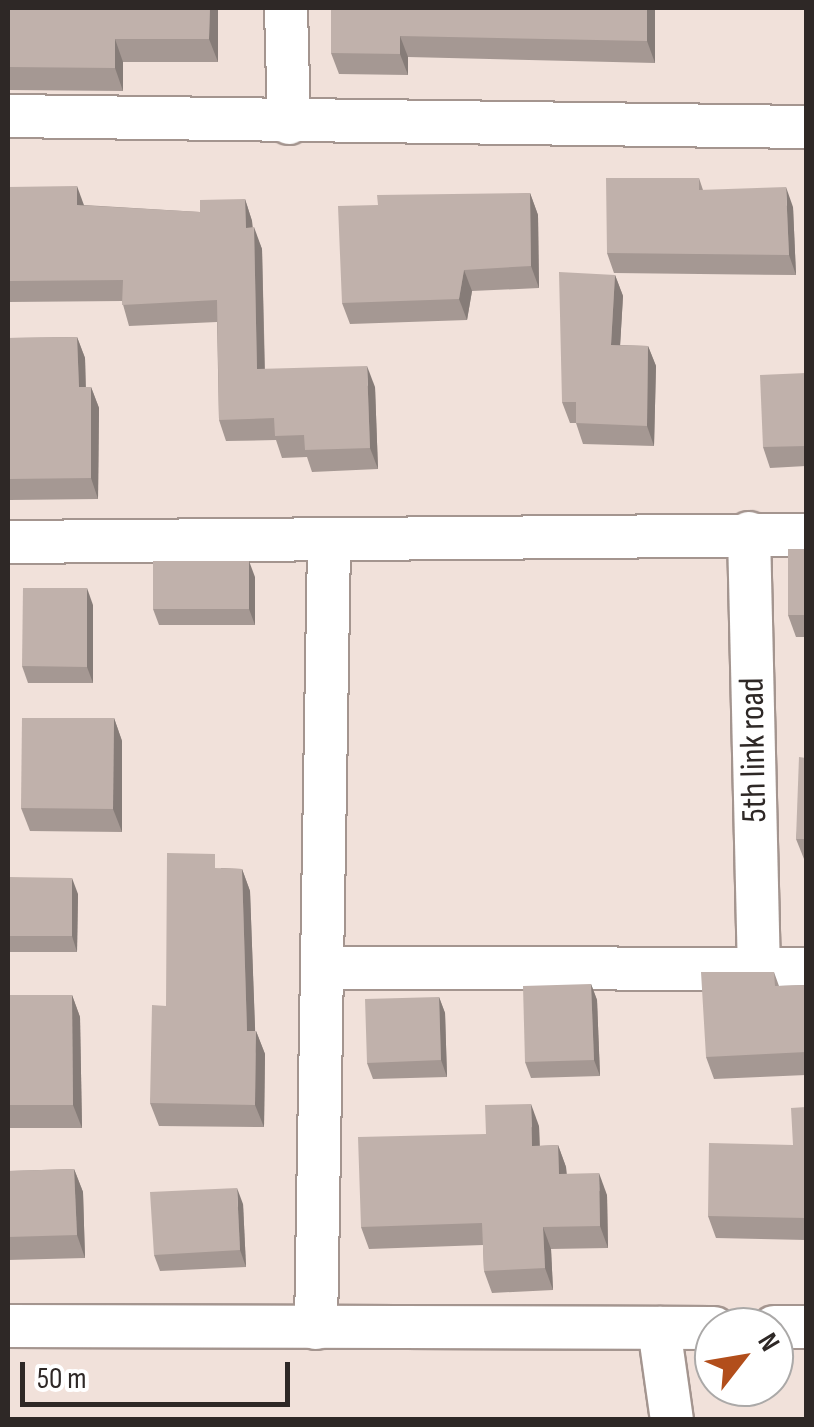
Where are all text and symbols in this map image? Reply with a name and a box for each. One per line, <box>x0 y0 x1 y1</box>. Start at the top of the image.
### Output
street label: 5th link road <box>732 677 776 823</box>
north arrow <box>694 1307 794 1407</box>
text: N <box>750 1327 786 1357</box>
scale bar <box>25 1342 295 1404</box>
text: 50 m <box>37 1361 86 1397</box>

